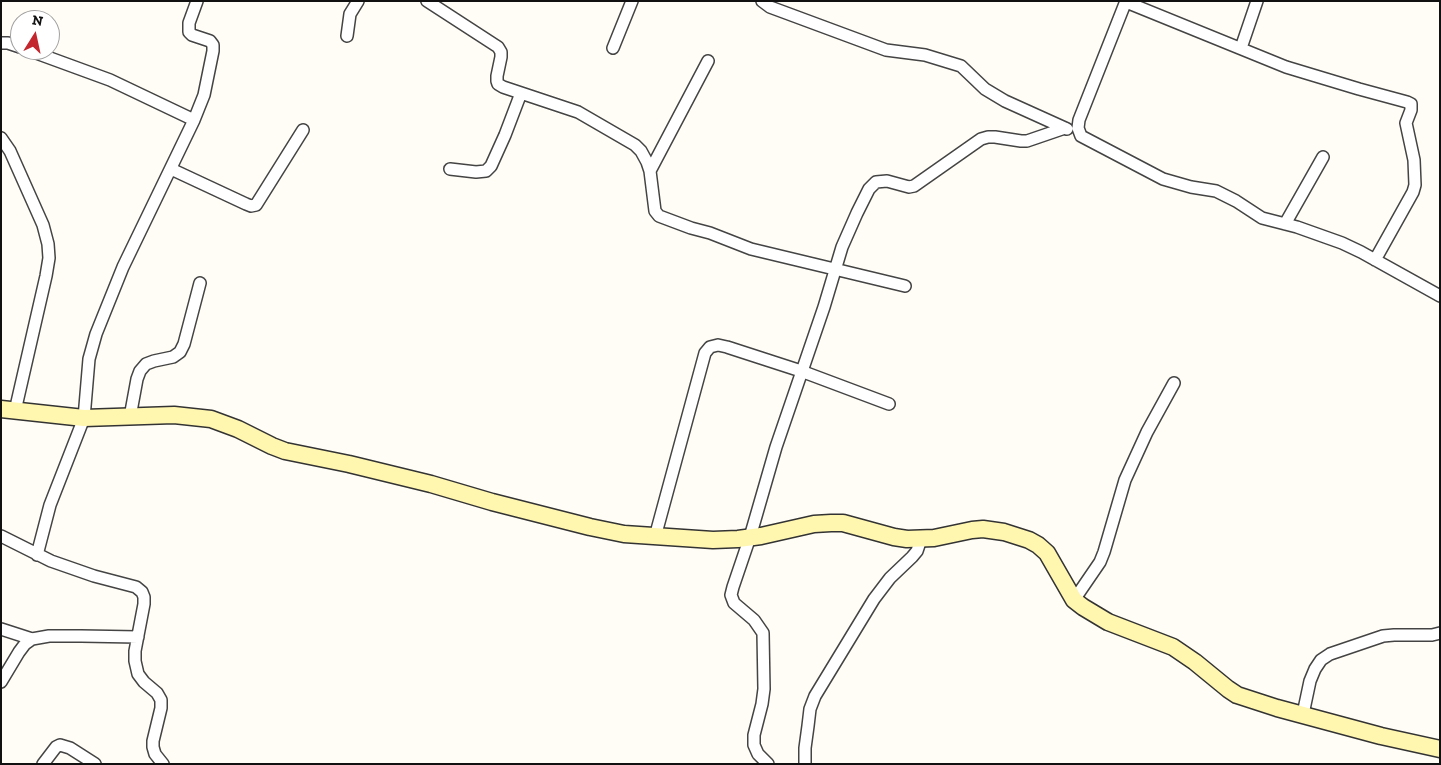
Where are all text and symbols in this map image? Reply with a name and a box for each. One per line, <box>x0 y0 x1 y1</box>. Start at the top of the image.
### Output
north arrow <box>10 10 60 60</box>
text: N <box>31 11 44 30</box>

